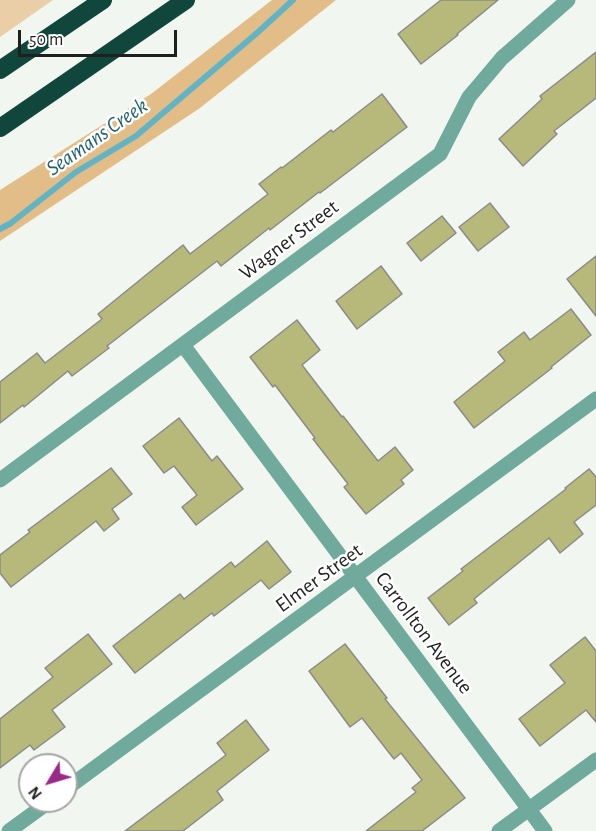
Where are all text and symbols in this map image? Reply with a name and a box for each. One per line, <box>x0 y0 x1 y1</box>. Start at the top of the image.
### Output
scale bar <box>21 18 180 56</box>
text: 50 m <box>29 31 63 49</box>
water label: Seamans Creek <box>41 92 153 182</box>
street label: Wagner Street <box>234 195 344 285</box>
street label: Elmer Street <box>271 538 367 618</box>
street label: Carrollton Avenue <box>370 567 478 699</box>
north arrow <box>18 753 78 813</box>
text: N <box>26 784 45 802</box>

